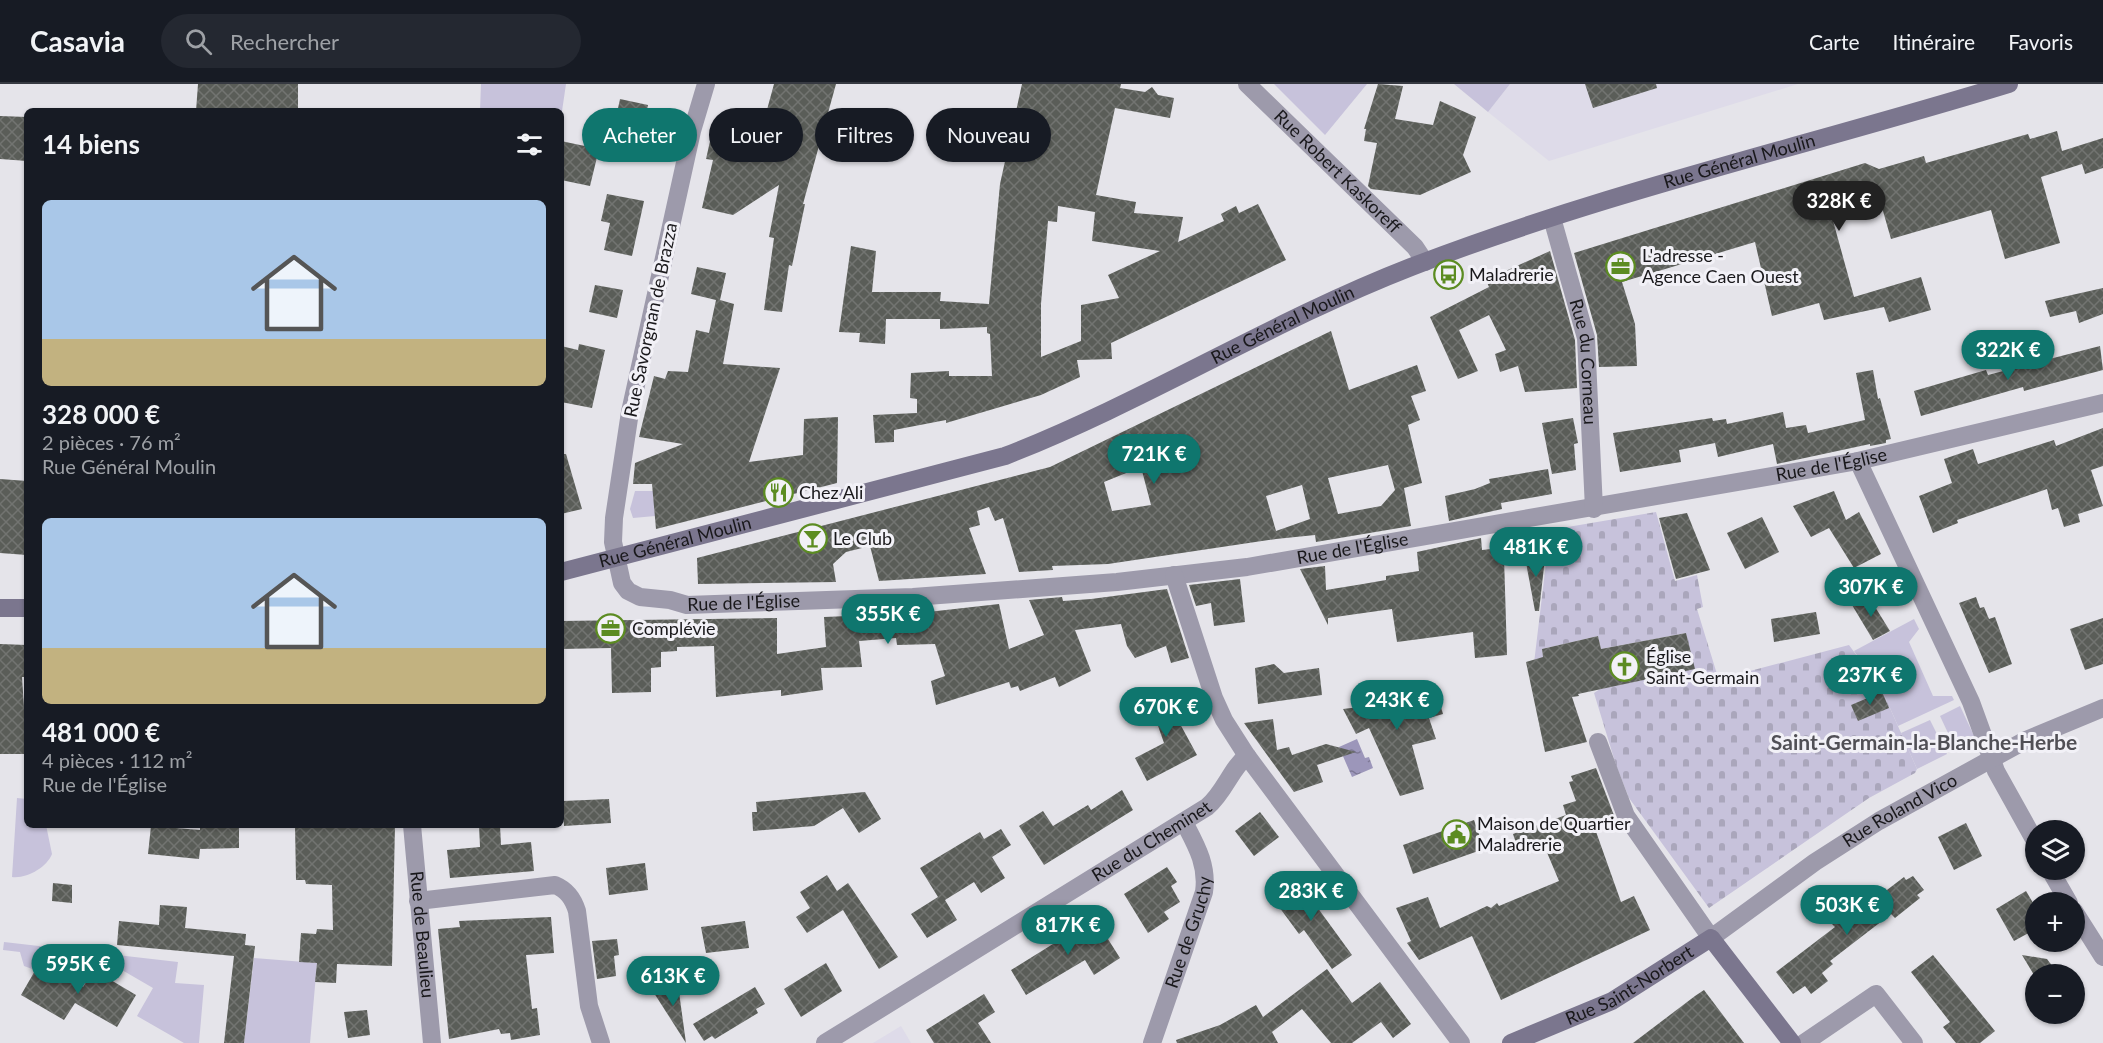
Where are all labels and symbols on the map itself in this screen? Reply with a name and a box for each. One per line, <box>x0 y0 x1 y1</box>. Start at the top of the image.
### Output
street label: Rue Robert Kaskoreff <box>1270 105 1406 238</box>
street label: Rue Général Moulin <box>1661 129 1818 193</box>
pin: 328K € <box>1790 181 1888 232</box>
street label: Rue Savorgnan de Brazza <box>619 221 681 419</box>
place label: L'adresse - Agence Caen Ouest <box>1642 244 1799 287</box>
office icon: L'adresse - Agence Caen Ouest <box>1605 250 1637 282</box>
bus stop icon: Maladrerie <box>1432 259 1464 291</box>
place label: Maladrerie <box>1469 263 1554 285</box>
street label: Rue Général Moulin <box>1207 280 1357 368</box>
street label: Rue du Corneau <box>1565 296 1602 425</box>
pin: 322K € <box>1959 330 2057 381</box>
pin: 721K € <box>1105 434 1203 485</box>
street label: Rue de l'Église <box>1774 443 1889 485</box>
restaurant icon: Chez Ali <box>762 477 794 509</box>
place label: Chez Ali <box>799 481 863 503</box>
street label: Rue Général Moulin <box>596 511 754 572</box>
bar icon: Le Club <box>796 523 828 555</box>
place label: Le Club <box>833 527 892 549</box>
street label: Rue de l'Église <box>1295 527 1410 568</box>
pin: 481K € <box>1487 527 1585 578</box>
pin: 307K € <box>1822 567 1920 618</box>
street label: Rue de l'Église <box>687 589 800 615</box>
pin: 355K € <box>839 594 937 645</box>
office icon: Complévie <box>595 613 627 645</box>
place label: Complévie <box>632 617 716 639</box>
place label: Église Saint-Germain <box>1646 645 1759 688</box>
church icon: Église Saint-Germain <box>1609 651 1641 683</box>
pin: 237K € <box>1821 655 1919 706</box>
pin: 243K € <box>1348 680 1446 731</box>
pin: 670K € <box>1117 687 1215 738</box>
district label: Saint-Germain-la-Blanche-Herbe <box>1771 729 2077 754</box>
street label: Rue Roland Vico <box>1838 768 1961 851</box>
street label: Rue du Cheminet <box>1087 795 1216 886</box>
place label: Maison de Quartier Maladrerie <box>1477 812 1631 855</box>
public building icon: Maison de Quartier Maladrerie <box>1440 818 1472 850</box>
street label: Rue de Beaulieu <box>406 870 440 999</box>
pin: 283K € <box>1262 871 1360 922</box>
street label: Rue de Gruchy <box>1160 876 1215 991</box>
pin: 503K € <box>1798 885 1896 936</box>
pin: 817K € <box>1019 905 1117 956</box>
street label: Rue Saint-Norbert <box>1562 940 1698 1029</box>
pin: 595K € <box>29 944 127 995</box>
pin: 613K € <box>624 956 722 1007</box>

